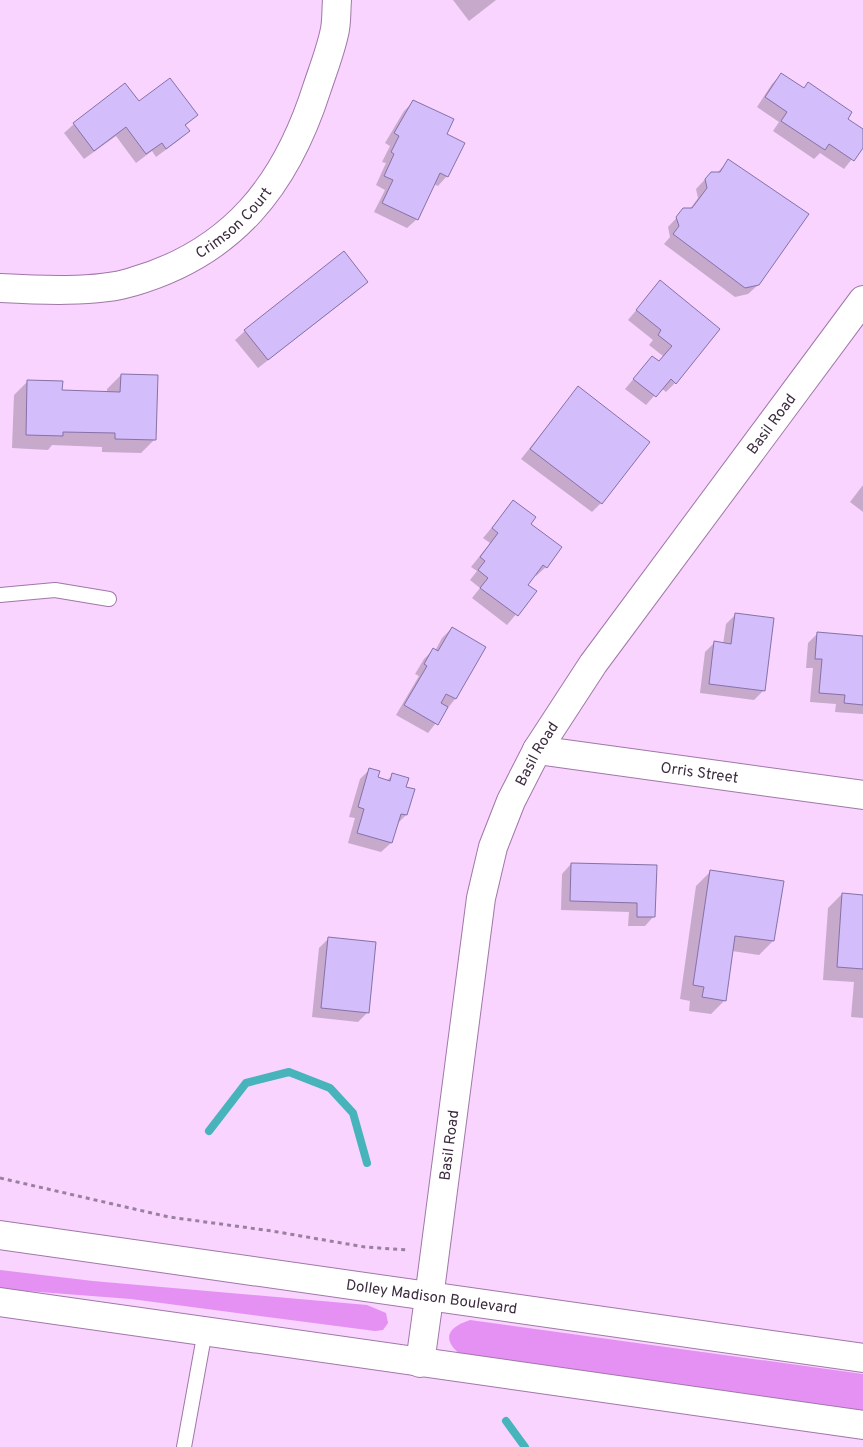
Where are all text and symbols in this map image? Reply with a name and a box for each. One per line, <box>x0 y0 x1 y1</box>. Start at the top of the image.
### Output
street label: Crimson Court <box>193 184 277 264</box>
street label: Basil Road <box>744 391 801 459</box>
street label: Basil Road <box>512 719 564 790</box>
street label: Orris Street <box>659 759 739 789</box>
street label: Basil Road <box>436 1109 464 1182</box>
street label: Dolley Madison Boulevard <box>345 1276 518 1320</box>

